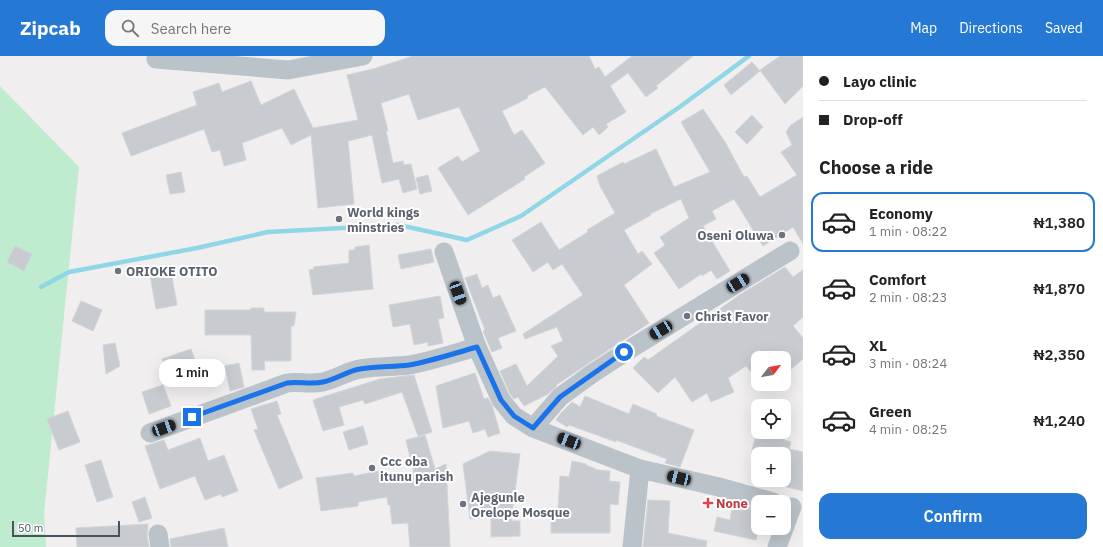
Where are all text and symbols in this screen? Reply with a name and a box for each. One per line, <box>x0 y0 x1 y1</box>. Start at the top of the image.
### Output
search box <box>105 10 385 46</box>
text: Zipcab <box>20 16 81 40</box>
icon: search <box>119 17 141 39</box>
text: Search here <box>151 19 231 38</box>
text: Map <box>910 19 937 37</box>
text: Directions <box>959 19 1023 37</box>
text: Saved <box>1045 19 1083 37</box>
text: Layo clinic <box>843 72 917 91</box>
text: Drop-off <box>843 110 903 129</box>
text: Choose a ride <box>819 156 933 179</box>
place label: World kings minstries <box>347 204 420 236</box>
icon: car <box>821 204 857 240</box>
text: Economy <box>869 204 933 223</box>
text: ₦1,380 <box>1033 213 1085 232</box>
marker: World kings minstries <box>334 214 344 224</box>
text: 1 min · 08:22 <box>869 223 947 240</box>
place label: Oseni Oluwa <box>697 227 774 244</box>
marker: Oseni Oluwa <box>777 230 787 240</box>
place label: ORIOKE OTITO <box>126 263 218 280</box>
marker: ORIOKE OTITO <box>113 266 123 276</box>
icon: car <box>821 270 857 306</box>
text: Comfort <box>869 270 926 289</box>
car <box>725 272 751 294</box>
text: ₦1,870 <box>1033 279 1085 298</box>
car <box>448 280 468 306</box>
text: 2 min · 08:23 <box>869 289 947 306</box>
place label: Christ Favor <box>695 308 769 325</box>
marker: Christ Favor <box>682 311 692 321</box>
car <box>648 319 674 341</box>
icon: car <box>821 336 857 372</box>
text: XL <box>869 336 887 355</box>
route start <box>615 343 633 361</box>
text: ₦2,350 <box>1033 345 1085 364</box>
north arrow <box>751 351 791 391</box>
map controls <box>751 351 791 535</box>
text: 3 min · 08:24 <box>869 355 947 372</box>
callout: 1 min <box>159 359 225 387</box>
text: 1 min <box>175 364 209 381</box>
button: locate <box>751 399 791 439</box>
icon: car <box>821 402 857 438</box>
text: Green <box>869 402 912 421</box>
route end <box>183 408 201 426</box>
text: ₦1,240 <box>1033 411 1085 430</box>
car <box>151 418 177 438</box>
text: 4 min · 08:25 <box>869 421 947 438</box>
car <box>556 431 582 451</box>
button: + <box>751 447 791 487</box>
place label: Ccc oba itunu parish <box>380 453 454 485</box>
marker: Ccc oba itunu parish <box>367 463 377 473</box>
car <box>666 469 692 487</box>
place label: Ajegunle Orelope Mosque <box>471 489 570 521</box>
button: Confirm <box>819 493 1087 539</box>
place label: None <box>716 495 748 512</box>
button: − <box>751 495 791 535</box>
marker: None <box>703 498 713 508</box>
marker: Ajegunle Orelope Mosque <box>458 499 468 509</box>
scale bar <box>12 519 120 538</box>
text: 50 m <box>18 521 43 535</box>

